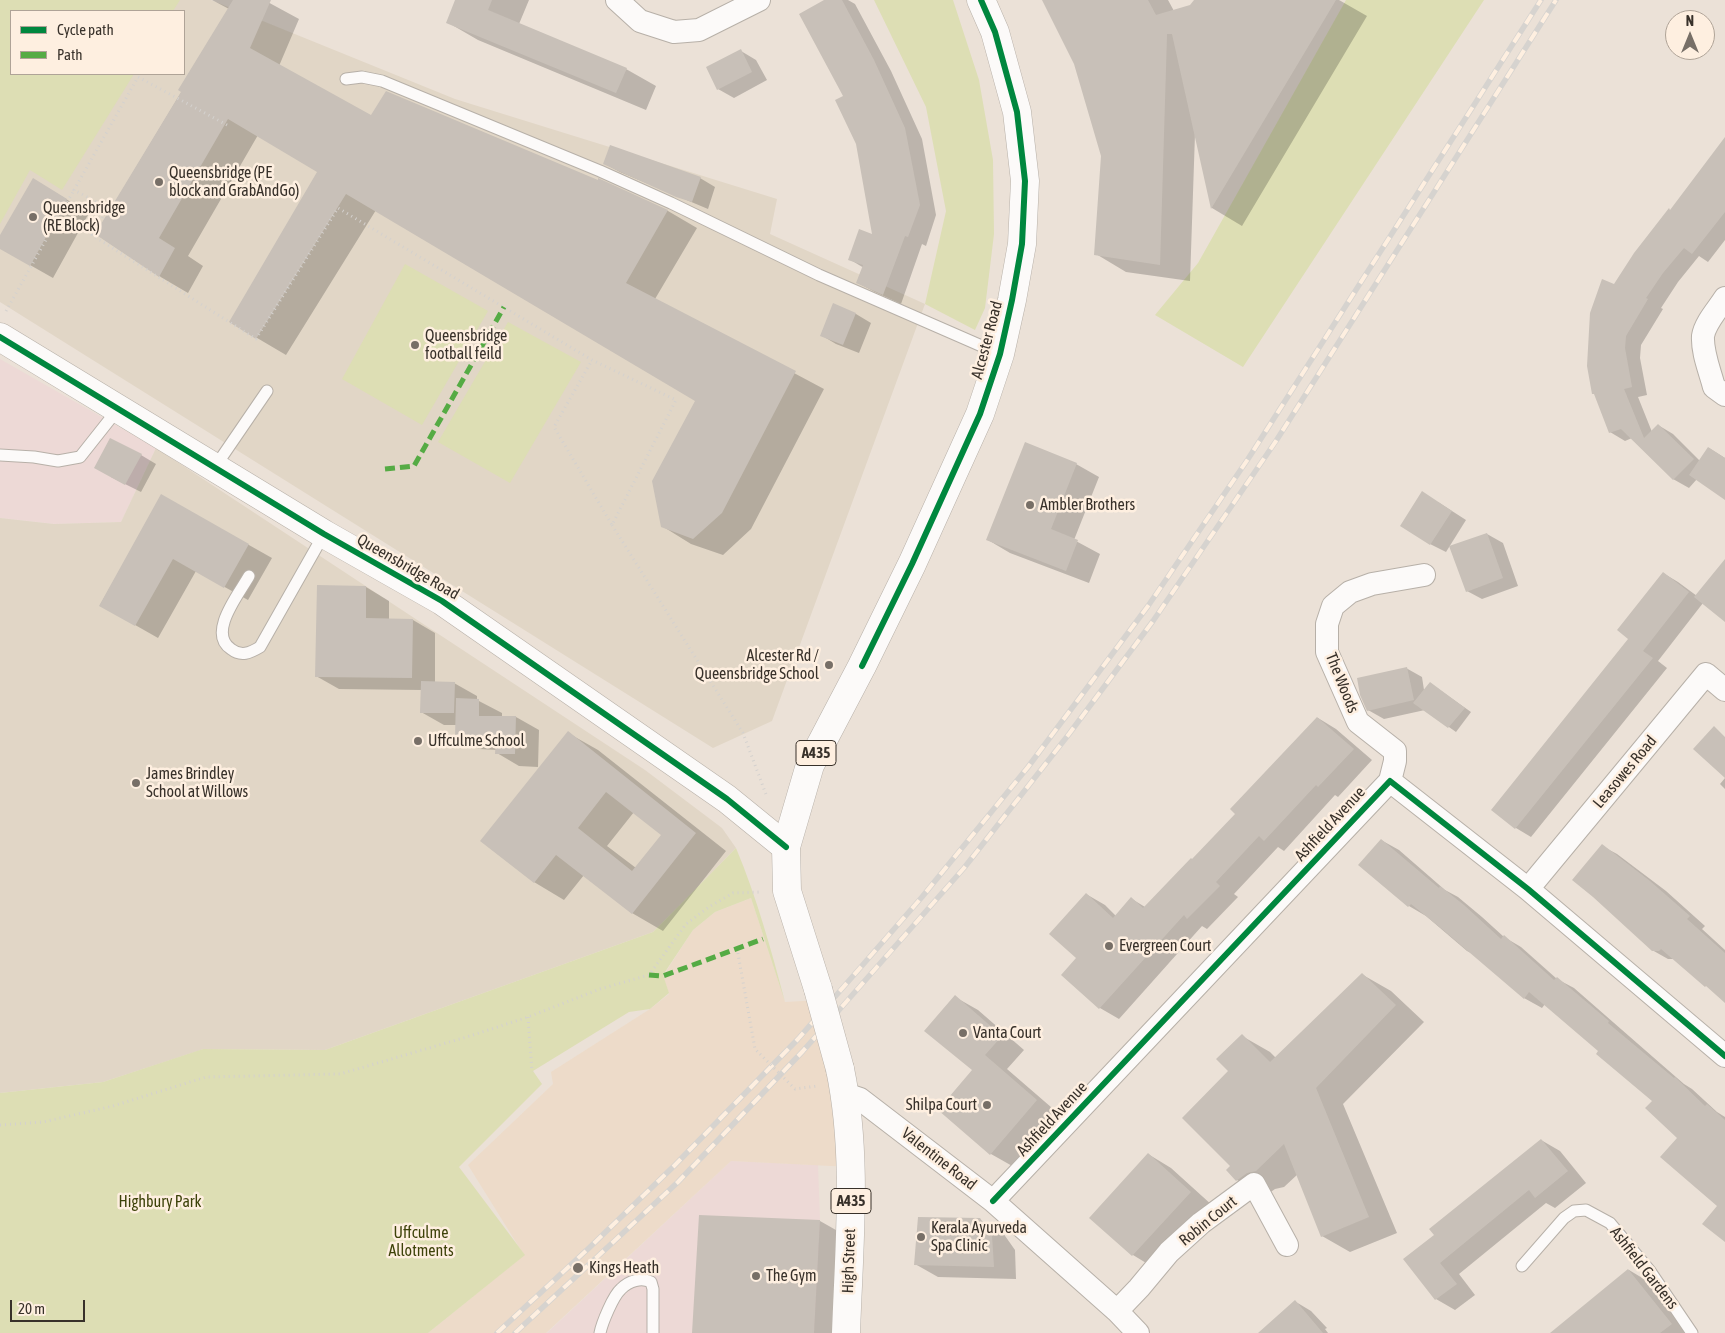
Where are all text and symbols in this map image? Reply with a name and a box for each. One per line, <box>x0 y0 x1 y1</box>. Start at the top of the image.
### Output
legend <box>10 10 185 75</box>
north arrow <box>1665 10 1715 60</box>
text: N <box>1686 13 1694 29</box>
text: Cycle path <box>57 21 114 38</box>
text: Path <box>57 46 83 63</box>
place label: Queensbridge (PE block and GrabAndGo) <box>169 163 299 201</box>
marker: Queensbridge (PE block and GrabAndGo) <box>153 176 165 188</box>
place label: Queensbridge (RE Block) <box>43 198 125 236</box>
marker: Queensbridge (RE Block) <box>27 211 39 223</box>
street label: Alcester Road <box>967 299 1007 381</box>
place label: Queensbridge football feild <box>425 326 507 364</box>
marker: Queensbridge football feild <box>409 339 421 351</box>
place label: Ambler Brothers <box>1040 495 1135 515</box>
marker: Ambler Brothers <box>1024 499 1036 511</box>
street label: Queensbridge Road <box>353 530 463 604</box>
place label: Alcester Rd / Queensbridge School <box>695 646 819 684</box>
street label: The Woods <box>1321 650 1363 716</box>
marker: Alcester Rd / Queensbridge School <box>823 659 835 671</box>
place label: Uffculme School <box>428 731 525 751</box>
street label: Leasowes Road <box>1589 732 1661 812</box>
marker: Uffculme School <box>412 735 424 747</box>
road number: A435 <box>796 740 836 766</box>
place label: James Brindley School at Willows <box>146 764 248 802</box>
marker: James Brindley School at Willows <box>130 777 142 789</box>
street label: Ashfield Avenue <box>1291 783 1369 865</box>
place label: Evergreen Court <box>1119 936 1211 956</box>
marker: Evergreen Court <box>1103 940 1115 952</box>
place label: Vanta Court <box>973 1023 1041 1043</box>
marker: Vanta Court <box>957 1027 969 1039</box>
street label: Ashfield Avenue <box>1013 1078 1091 1160</box>
place label: Shilpa Court <box>906 1095 977 1115</box>
marker: Shilpa Court <box>981 1099 993 1111</box>
street label: Valentine Road <box>898 1124 980 1194</box>
road number: A435 <box>831 1188 871 1214</box>
park label: Highbury Park <box>118 1192 202 1212</box>
street label: Robin Court <box>1175 1192 1241 1250</box>
place label: Kerala Ayurveda Spa Clinic <box>931 1218 1027 1256</box>
park label: Uffculme Allotments <box>388 1223 454 1261</box>
street label: Ashfield Gardens <box>1606 1223 1682 1313</box>
street label: High Street <box>838 1228 860 1294</box>
marker: Kerala Ayurveda Spa Clinic <box>915 1231 927 1243</box>
place label: Kings Heath <box>589 1258 659 1278</box>
marker: Kings Heath <box>571 1261 585 1275</box>
place label: The Gym <box>766 1266 817 1286</box>
marker: The Gym <box>750 1270 762 1282</box>
scale bar <box>12 1290 88 1322</box>
text: 20 m <box>18 1300 45 1317</box>

